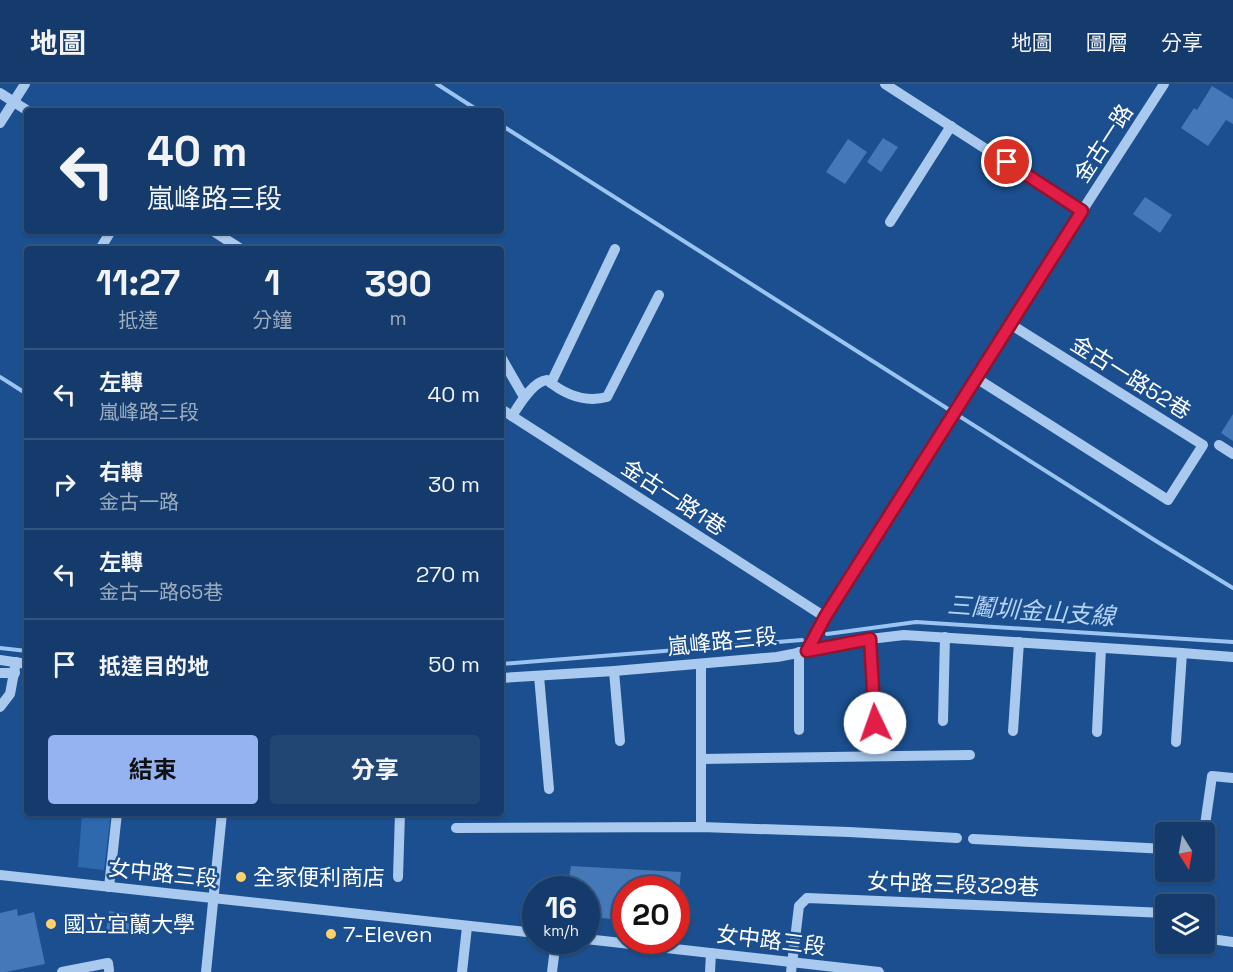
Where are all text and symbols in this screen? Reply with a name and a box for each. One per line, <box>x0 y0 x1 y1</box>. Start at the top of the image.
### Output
text: 地圖 <box>30 25 86 61</box>
text: 地圖 <box>1011 29 1053 56</box>
text: 圖層 <box>1086 29 1128 56</box>
text: 分享 <box>1161 29 1203 56</box>
street label: 金古一路 <box>1067 98 1139 188</box>
text: 40 m <box>147 125 247 178</box>
icon: left <box>48 132 126 210</box>
pin <box>981 136 1032 187</box>
icon: arrive <box>990 145 1023 178</box>
text: 嵐峰路三段 <box>147 181 282 216</box>
text: 11:27 <box>96 260 180 306</box>
text: 1 <box>264 260 281 306</box>
text: 390 <box>364 261 432 307</box>
text: m <box>390 305 407 331</box>
text: 抵達 <box>118 307 158 333</box>
text: 分鐘 <box>252 307 292 333</box>
street label: 金古一路52巷 <box>1066 329 1196 425</box>
text: 左轉 <box>99 368 143 396</box>
icon: left <box>48 378 81 411</box>
text: 40 m <box>428 380 480 408</box>
text: 嵐峰路三段 <box>99 399 199 425</box>
street label: 金古一路1巷 <box>616 453 732 541</box>
text: 右轉 <box>99 458 143 486</box>
icon: right <box>48 468 81 501</box>
text: 30 m <box>428 470 480 498</box>
text: 金古一路 <box>99 489 179 515</box>
text: 左轉 <box>99 548 143 576</box>
icon: left <box>48 558 81 591</box>
text: 270 m <box>416 560 480 588</box>
text: 金古一路65巷 <box>99 579 223 605</box>
water label: 三鬮圳金山支線 <box>946 589 1119 632</box>
street label: 嵐峰路三段 <box>666 621 778 661</box>
icon: arrive <box>48 648 81 681</box>
text: 50 m <box>428 650 480 678</box>
text: 抵達目的地 <box>99 652 209 680</box>
position arrow <box>843 691 907 755</box>
button: 結束 <box>48 735 258 804</box>
button: 分享 <box>270 735 480 804</box>
north arrow <box>1155 822 1215 882</box>
map controls <box>1155 822 1215 954</box>
street label: 女中路三段 <box>107 853 219 893</box>
place label: 全家便利商店 <box>253 863 385 891</box>
street label: 女中路三段329巷 <box>867 867 1039 901</box>
marker: 全家便利商店 <box>234 870 248 884</box>
speed limit sign: 20 <box>612 876 690 954</box>
text: 16 <box>545 888 577 927</box>
button: layers <box>1155 894 1215 954</box>
place label: 國立宜蘭大學 <box>63 910 195 938</box>
marker: 國立宜蘭大學 <box>44 917 58 931</box>
street label: 女中路三段 <box>715 919 827 961</box>
place label: 7-Eleven <box>343 920 432 948</box>
text: km/h <box>543 921 579 940</box>
marker: 7-Eleven <box>324 927 338 941</box>

